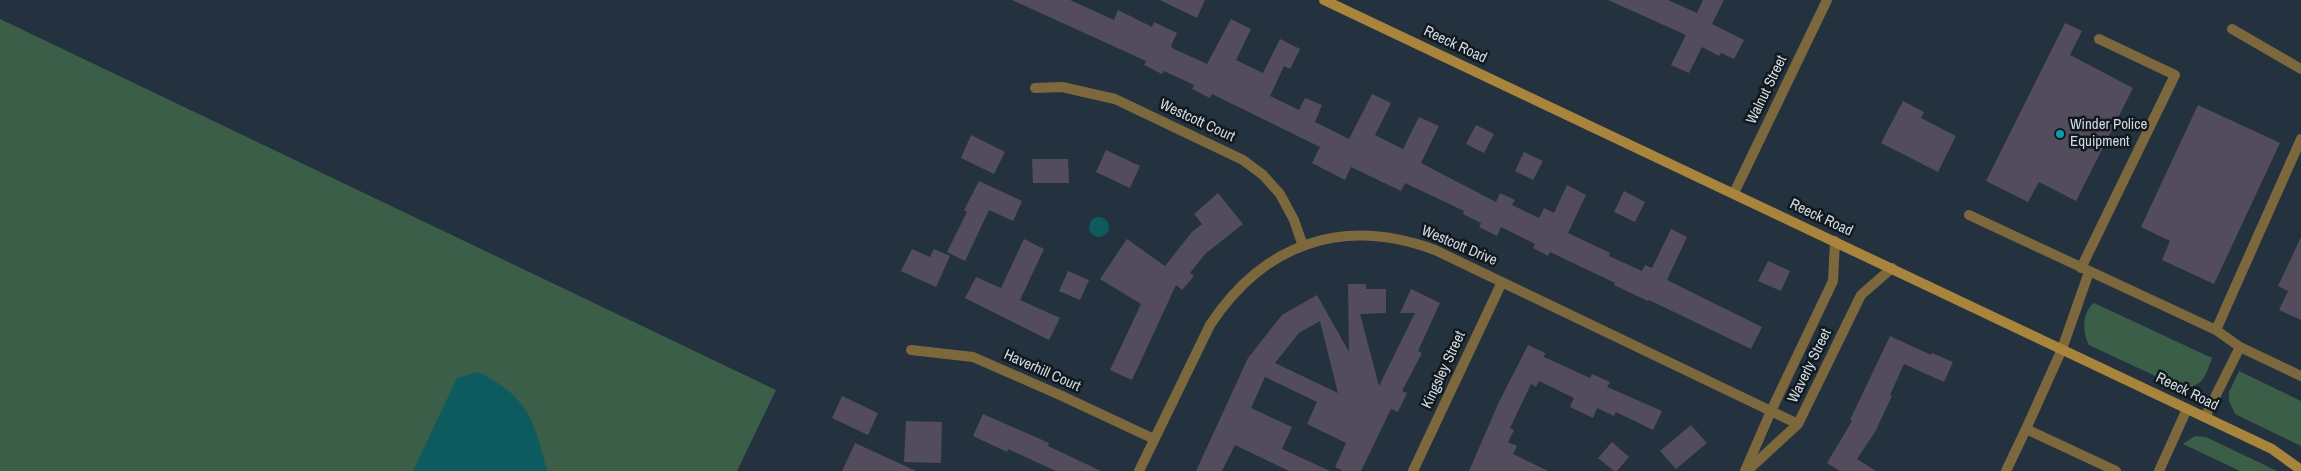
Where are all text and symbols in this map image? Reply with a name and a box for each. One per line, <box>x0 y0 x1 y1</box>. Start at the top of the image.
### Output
street label: Reeck Road <box>1421 23 1489 67</box>
street label: Walnut Street <box>1743 53 1791 127</box>
street label: Westcott Court <box>1156 96 1238 146</box>
place label: Winder Police Equipment <box>2070 116 2147 151</box>
marker: Winder Police Equipment <box>2054 128 2066 140</box>
street label: Reeck Road <box>1787 196 1855 240</box>
street label: Westcott Drive <box>1418 222 1500 270</box>
street label: Waverly Street <box>1784 326 1836 406</box>
street label: Kingsley Street <box>1418 328 1470 412</box>
street label: Haverhill Court <box>1001 346 1083 396</box>
street label: Reeck Road <box>2153 369 2221 415</box>

